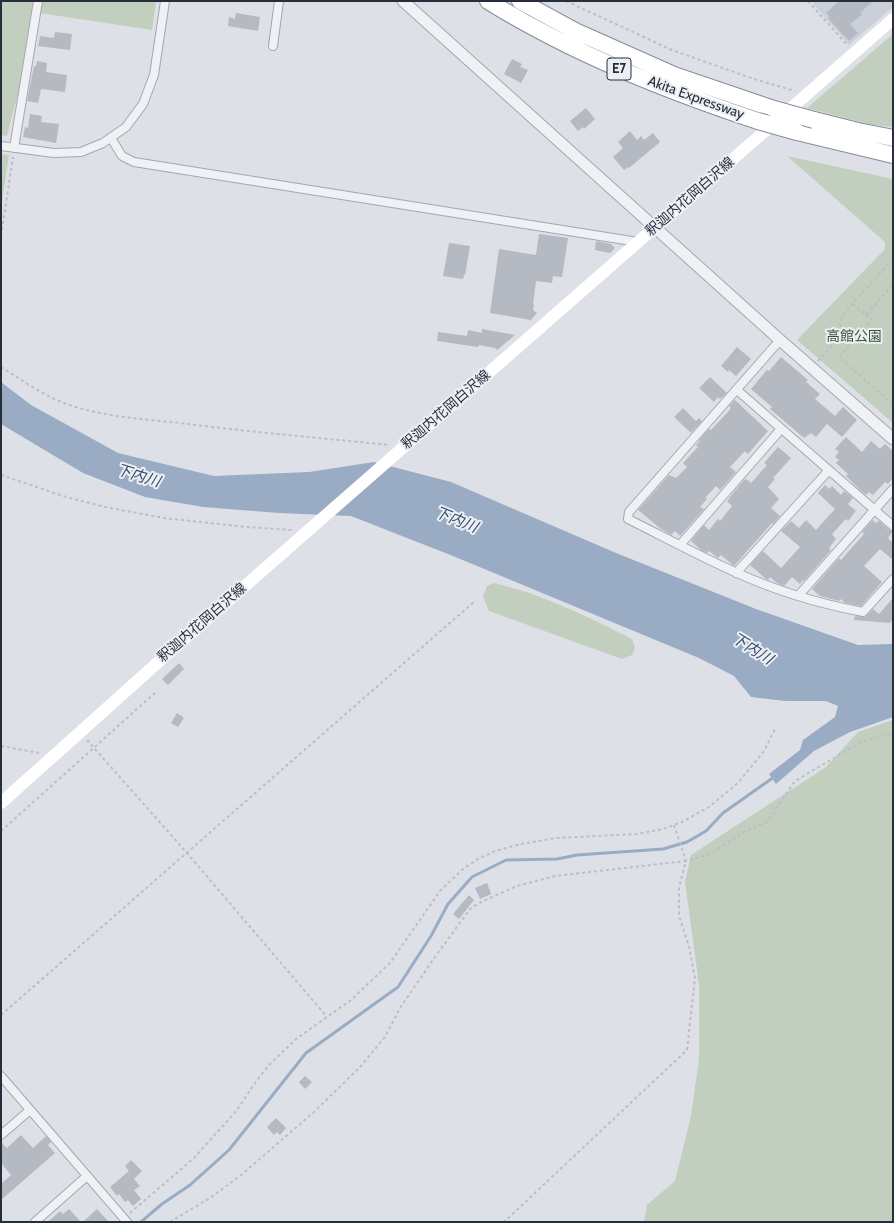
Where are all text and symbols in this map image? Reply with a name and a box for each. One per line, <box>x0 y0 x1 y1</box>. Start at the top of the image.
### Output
road number: E7 <box>607 58 631 80</box>
street label: Akita Expressway <box>646 73 746 123</box>
street label: 釈迦内花岡白沢線 <box>642 154 738 240</box>
park label: 高館公園 <box>826 329 882 345</box>
street label: 釈迦内花岡白沢線 <box>398 367 494 453</box>
water label: 下内川 <box>114 461 162 491</box>
water label: 下内川 <box>432 503 480 537</box>
street label: 釈迦内花岡白沢線 <box>154 580 250 666</box>
water label: 下内川 <box>728 629 776 669</box>

